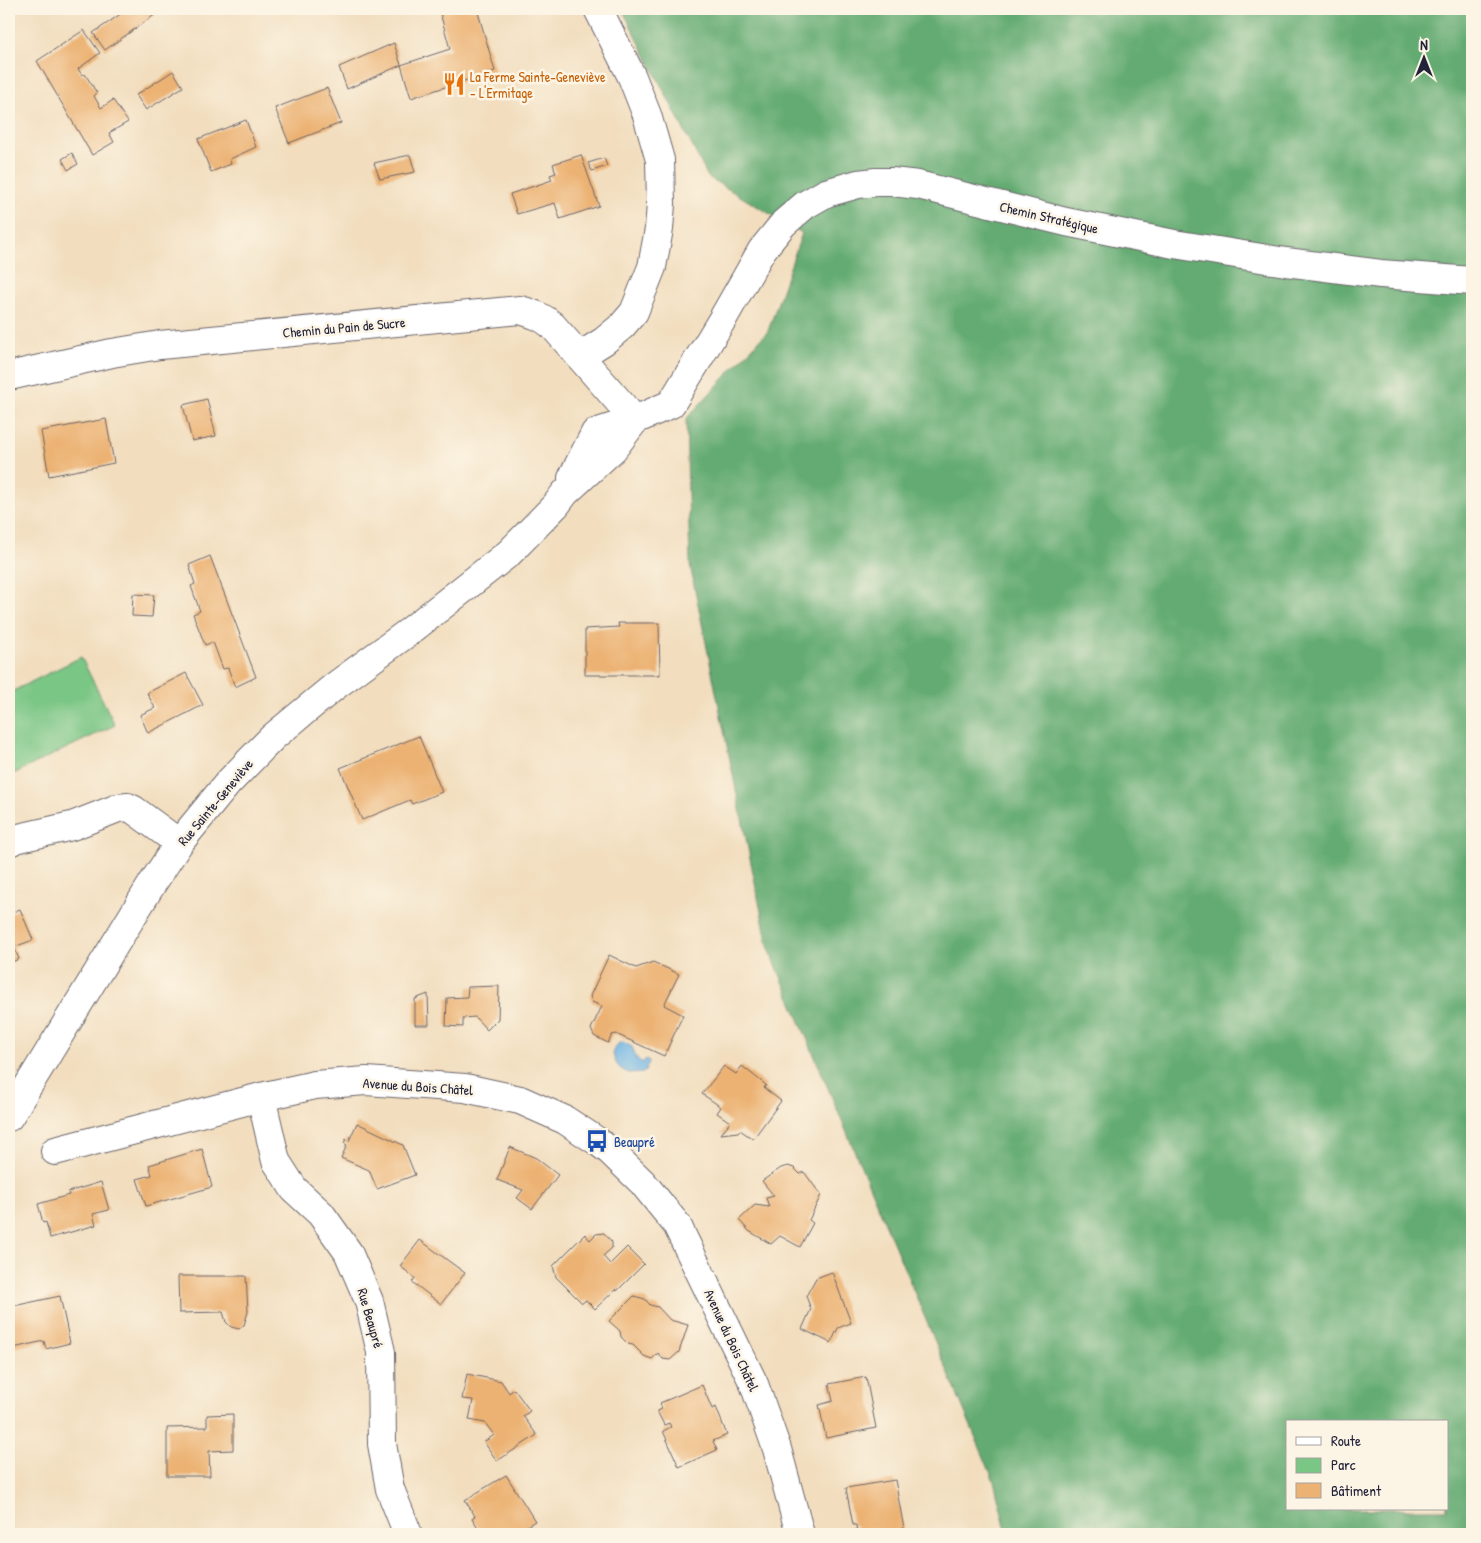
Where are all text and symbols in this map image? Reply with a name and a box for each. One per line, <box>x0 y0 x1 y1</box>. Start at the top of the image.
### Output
north arrow <box>1398 32 1448 82</box>
text: N <box>1420 35 1428 54</box>
place label: La Ferme Sainte-Geneviève - L'Ermitage <box>470 67 606 103</box>
restaurant icon: La Ferme Sainte-Geneviève - L'Ermitage <box>441 71 467 97</box>
street label: Chemin Stratégique <box>998 196 1101 239</box>
street label: Chemin du Pain de Sucre <box>282 312 407 342</box>
street label: Rue Sainte-Geneviève <box>173 754 257 849</box>
street label: Avenue du Bois Châtel <box>362 1073 474 1099</box>
bus stop icon: Beaupré <box>584 1128 610 1154</box>
place label: Beaupré <box>614 1132 655 1152</box>
street label: Rue Beaupré <box>352 1286 389 1351</box>
street label: Avenue du Bois Châtel <box>700 1286 764 1394</box>
legend <box>1286 1420 1448 1510</box>
text: Route <box>1331 1430 1361 1451</box>
text: Parc <box>1331 1454 1356 1475</box>
text: Bâtiment <box>1331 1480 1382 1501</box>

